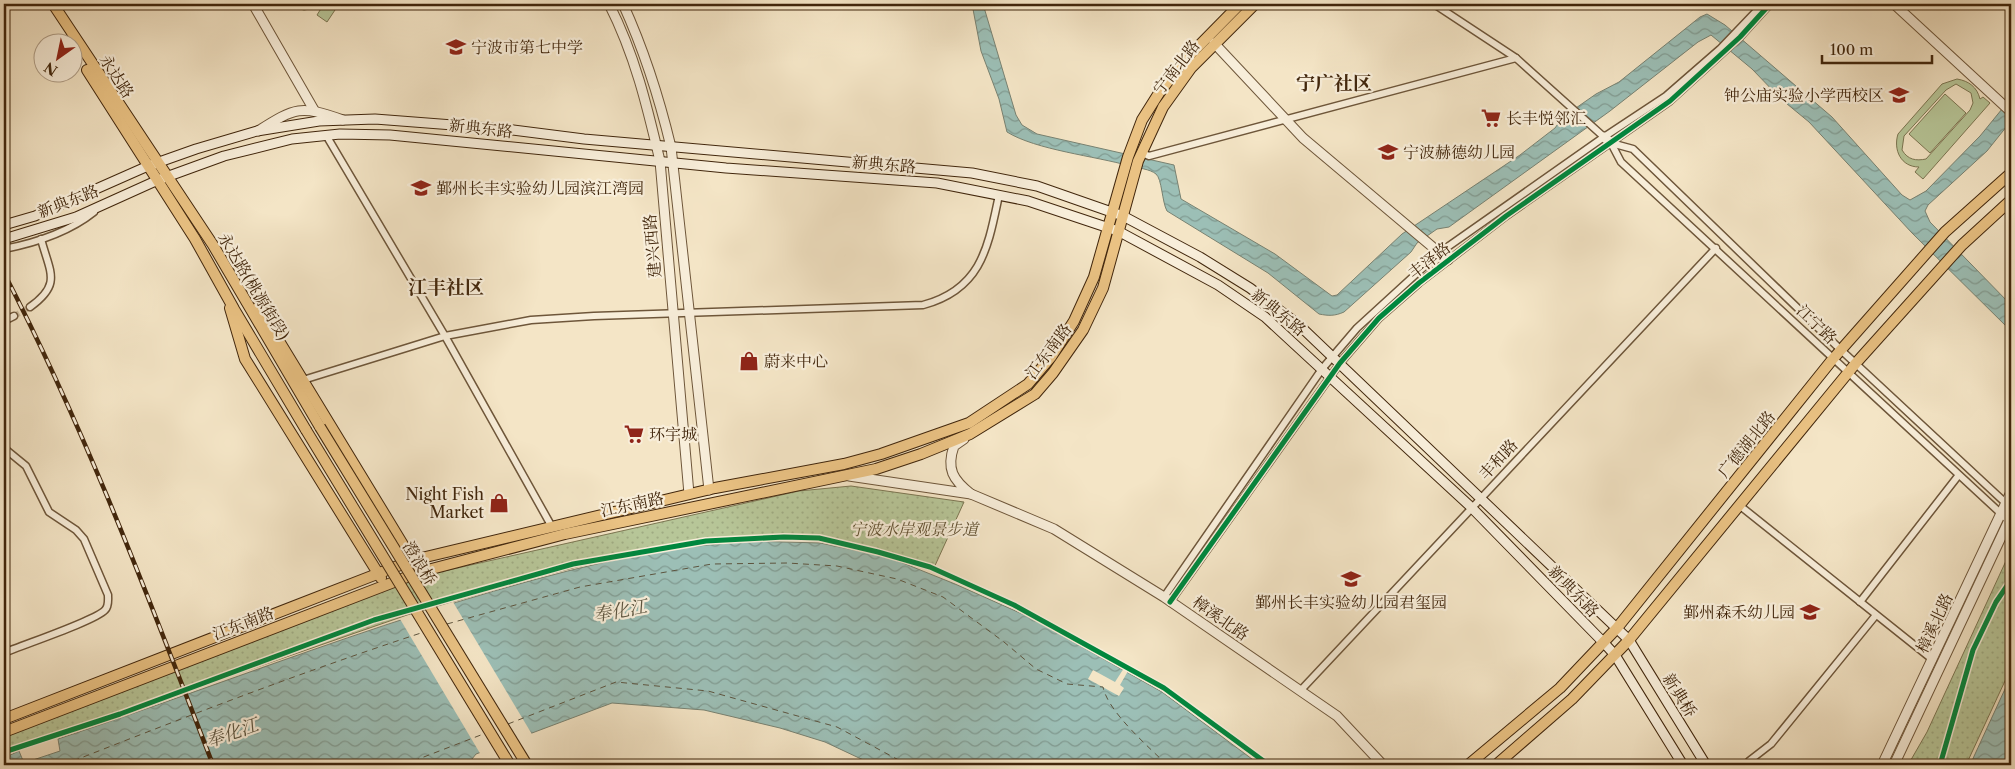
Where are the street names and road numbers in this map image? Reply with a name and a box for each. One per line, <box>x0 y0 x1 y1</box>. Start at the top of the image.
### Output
street label: 宁南北路 <box>1148 36 1204 98</box>
street label: 永达路 <box>96 50 138 102</box>
street label: 新典东路 <box>448 115 514 141</box>
street label: 新典东路 <box>851 151 917 177</box>
street label: 新典东路 <box>35 180 101 222</box>
street label: 建兴西路 <box>639 213 665 279</box>
street label: 永达路(桃源街段) <box>214 229 294 343</box>
street label: 丰泽路 <box>1404 237 1454 283</box>
street label: 新典东路 <box>1248 284 1310 340</box>
street label: 江宁路 <box>1793 300 1841 348</box>
street label: 江东南路 <box>1021 319 1075 383</box>
street label: 广德湖北路 <box>1713 407 1779 481</box>
street label: 丰和路 <box>1474 435 1522 483</box>
street label: 江东南路 <box>599 488 665 520</box>
street label: 澄浪桥 <box>399 537 441 589</box>
street label: 新典东路 <box>1545 561 1603 621</box>
street label: 樟溪北路 <box>1911 590 1957 656</box>
street label: 樟溪北路 <box>1189 591 1253 645</box>
street label: 江东南路 <box>210 602 276 644</box>
street label: 新典桥 <box>1659 669 1701 721</box>

